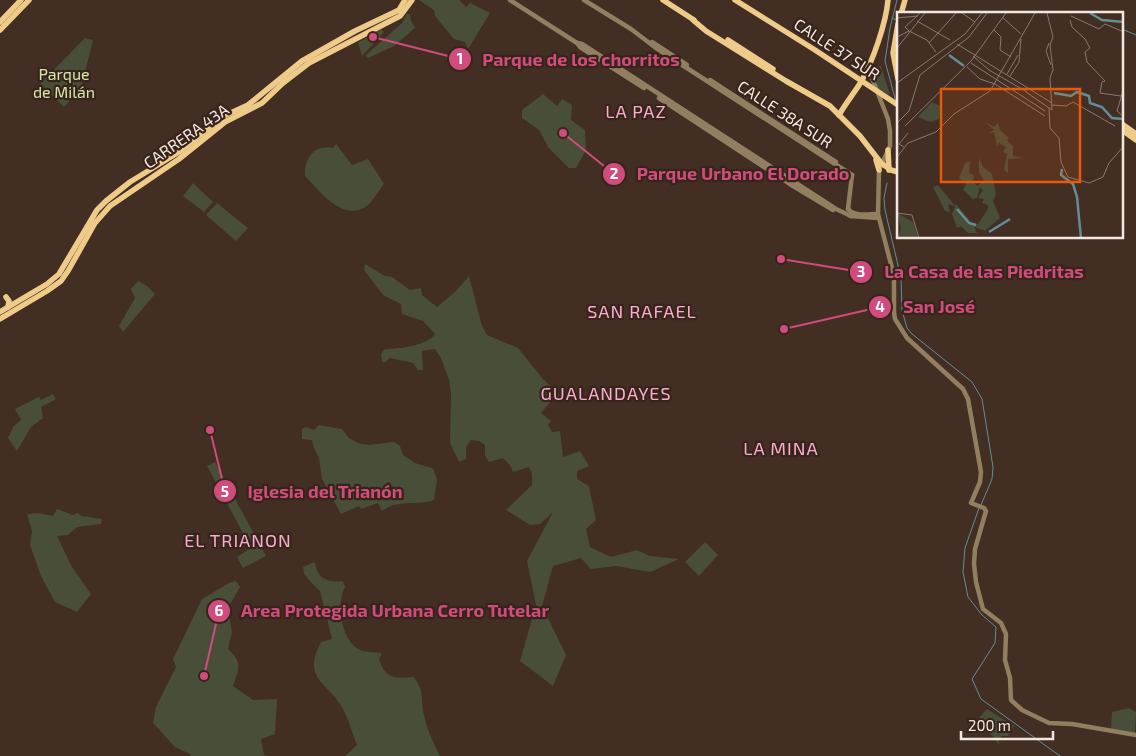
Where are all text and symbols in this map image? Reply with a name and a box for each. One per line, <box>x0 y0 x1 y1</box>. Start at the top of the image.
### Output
inset map <box>897 12 1124 239</box>
street label: CALLE 37 SUR <box>791 14 884 83</box>
callout: Parque de los chorritos <box>448 43 690 76</box>
text: Parque de los chorritos <box>482 48 680 70</box>
text: 1 <box>457 49 463 67</box>
park label: Parque de Milán <box>33 64 95 101</box>
street label: CALLE 38A SUR <box>734 76 836 151</box>
street label: CARRERA 43A <box>139 99 232 172</box>
district label: LA PAZ <box>605 100 667 122</box>
callout: Parque Urbano El Dorado <box>602 158 860 191</box>
text: Parque Urbano El Dorado <box>637 162 849 184</box>
text: 2 <box>610 164 619 182</box>
callout: La Casa de las Piedritas <box>849 256 1094 289</box>
text: La Casa de las Piedritas <box>884 260 1084 282</box>
text: 3 <box>857 262 865 280</box>
callout: San José <box>868 290 985 323</box>
text: San José <box>903 295 975 317</box>
text: 4 <box>875 297 885 315</box>
district label: SAN RAFAEL <box>587 300 697 322</box>
district label: GUALANDAYES <box>540 382 672 404</box>
district label: LA MINA <box>743 437 819 459</box>
callout: Iglesia del Trianón <box>212 475 413 508</box>
text: Iglesia del Trianón <box>248 480 402 502</box>
text: 5 <box>221 482 229 500</box>
district label: EL TRIANON <box>184 529 292 551</box>
callout: Area Protegida Urbana Cerro Tutelar <box>206 595 560 628</box>
text: Area Protegida Urbana Cerro Tutelar <box>241 599 549 621</box>
text: 6 <box>215 601 224 619</box>
scale bar <box>961 708 1054 740</box>
text: 200 m <box>968 716 1011 734</box>

